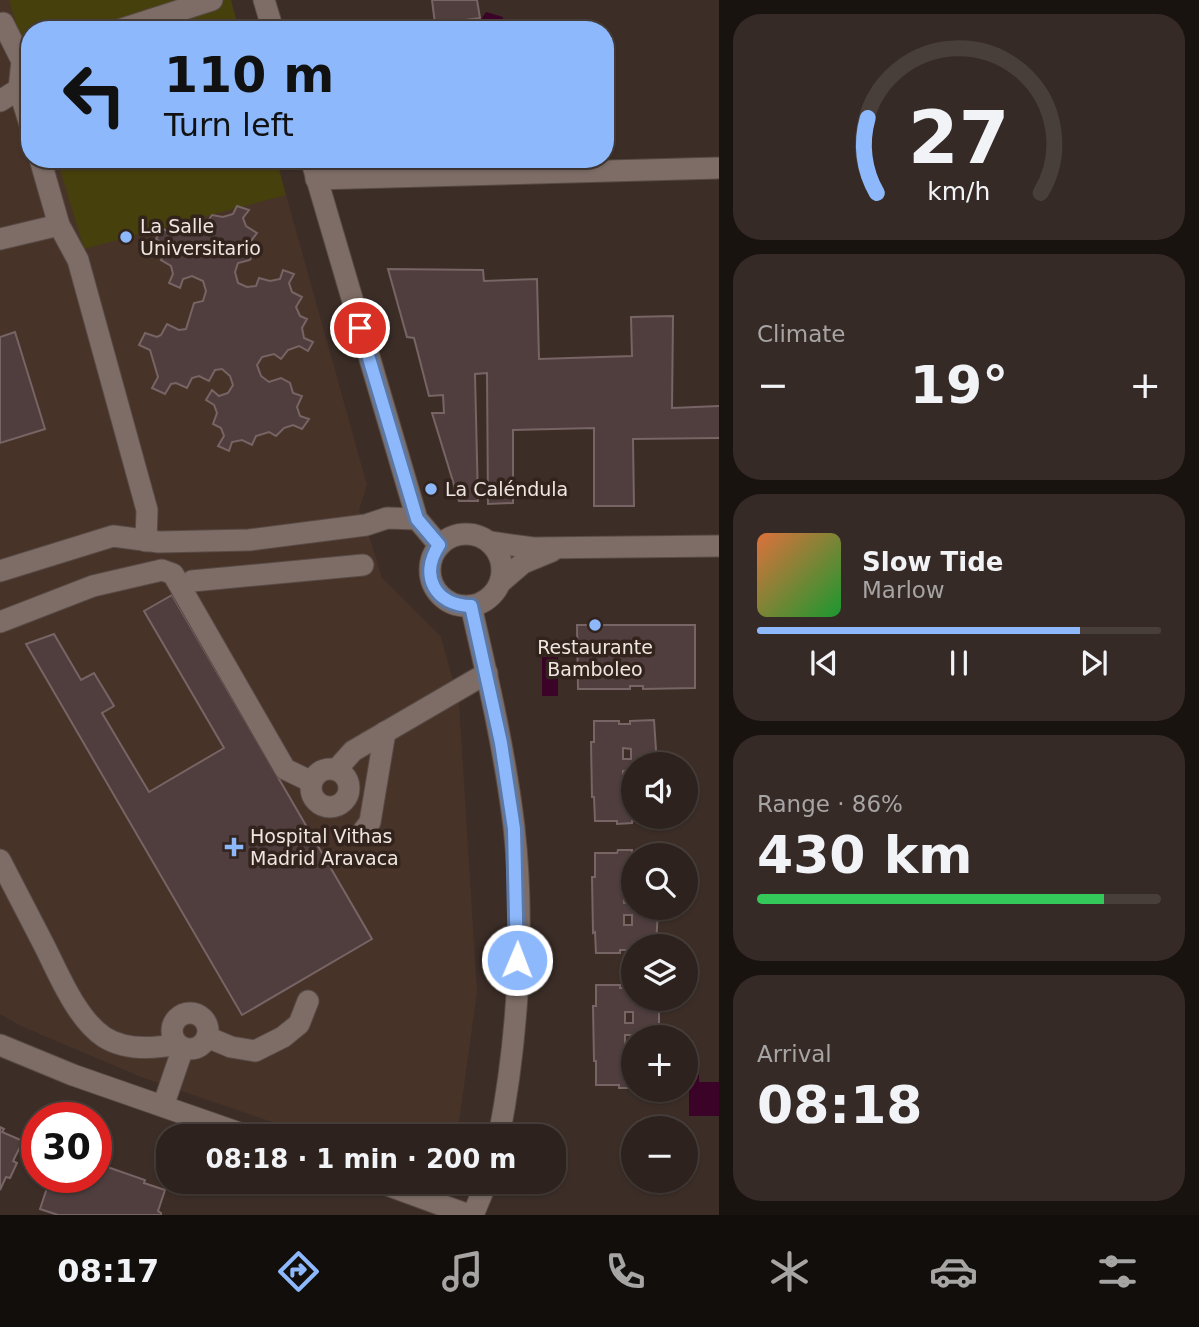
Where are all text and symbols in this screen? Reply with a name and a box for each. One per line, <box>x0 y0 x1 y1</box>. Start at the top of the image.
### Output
text: 110 m <box>164 47 334 104</box>
icon: left <box>49 49 140 140</box>
text: 27 <box>908 95 1010 180</box>
text: Turn left <box>164 106 294 144</box>
text: km/h <box>927 177 991 206</box>
place label: La Salle Universitario <box>140 215 261 259</box>
marker: La Salle Universitario <box>118 229 134 245</box>
pin <box>330 298 390 358</box>
icon: arrive <box>341 309 379 347</box>
text: Climate <box>757 321 846 347</box>
text: 19° <box>910 355 1008 415</box>
text: − <box>757 363 789 407</box>
text: + <box>1129 363 1161 407</box>
place label: La Caléndula <box>445 478 568 500</box>
marker: La Caléndula <box>423 481 439 497</box>
text: Slow Tide <box>862 547 1003 577</box>
text: Marlow <box>862 577 945 603</box>
marker: Restaurante Bamboleo <box>587 617 603 633</box>
place label: Restaurante Bamboleo <box>537 636 653 680</box>
icon: previous <box>805 644 843 682</box>
icon: pause <box>940 644 978 682</box>
icon: next <box>1075 644 1113 682</box>
map controls <box>621 752 698 1193</box>
button: sound <box>621 752 698 829</box>
text: Range · 86% <box>757 791 903 817</box>
place label: Hospital Vithas Madrid Aravaca <box>250 825 399 869</box>
text: 430 km <box>757 825 972 885</box>
marker: Hospital Vithas Madrid Aravaca <box>224 837 244 857</box>
button: search <box>621 843 698 920</box>
position arrow <box>480 923 554 997</box>
button: layers <box>621 934 698 1011</box>
button: + <box>621 1025 698 1102</box>
text: Arrival <box>757 1041 832 1067</box>
text: 08:18 <box>757 1075 923 1135</box>
speed limit sign: 30 <box>21 1102 112 1193</box>
button: − <box>621 1116 698 1193</box>
text: 08:18 · 1 min · 200 m <box>206 1144 516 1174</box>
icon: directions <box>274 1247 323 1296</box>
icon: music <box>438 1247 487 1296</box>
icon: phone <box>601 1247 650 1296</box>
icon: climate <box>765 1247 814 1296</box>
icon: car <box>929 1247 978 1296</box>
icon: filters <box>1093 1247 1142 1296</box>
text: 08:17 <box>57 1252 159 1290</box>

